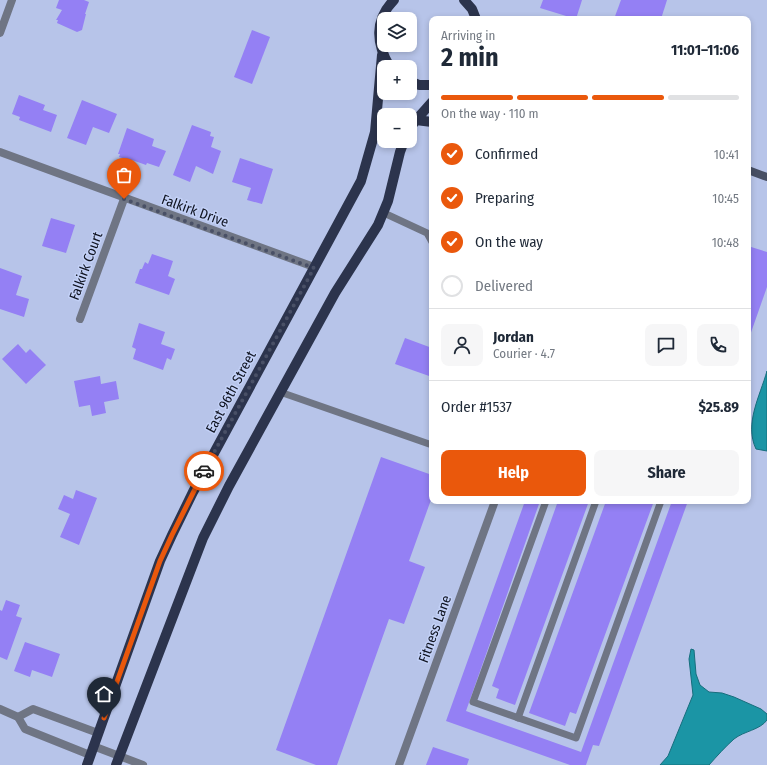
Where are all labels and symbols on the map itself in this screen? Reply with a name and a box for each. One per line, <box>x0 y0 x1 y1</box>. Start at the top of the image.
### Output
pin <box>107 158 141 199</box>
street label: Falkirk Drive <box>159 191 231 231</box>
street label: Falkirk Court <box>66 229 106 302</box>
street label: East 96th Street <box>202 348 260 436</box>
courier <box>184 451 224 491</box>
street label: Fitness Lane <box>415 593 455 665</box>
pin <box>87 677 121 718</box>

